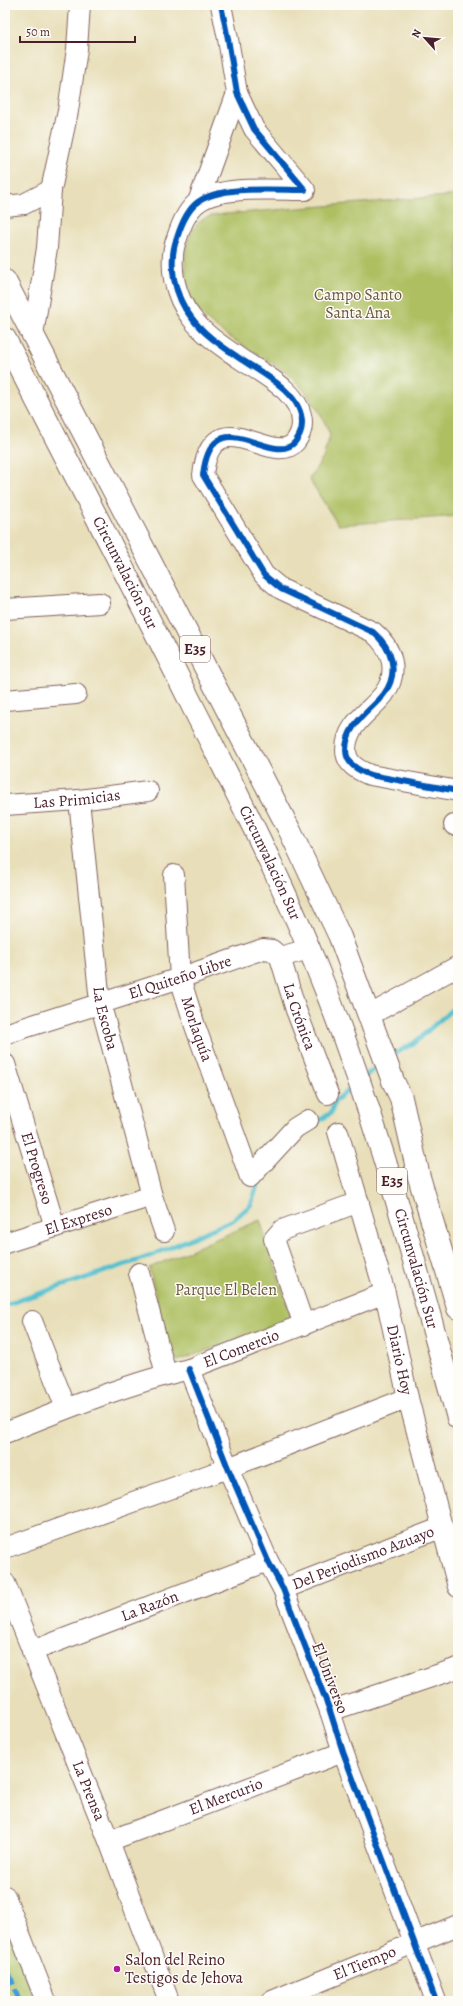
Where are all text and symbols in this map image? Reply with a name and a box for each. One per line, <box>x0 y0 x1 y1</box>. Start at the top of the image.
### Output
scale bar <box>20 18 135 44</box>
north arrow <box>405 18 445 58</box>
text: 50 m <box>26 24 50 40</box>
text: N <box>408 27 425 41</box>
park label: Campo Santo Santa Ana <box>314 284 402 324</box>
street label: Circunvalación Sur <box>87 513 163 633</box>
road number: E35 <box>180 636 210 662</box>
street label: Las Primicias <box>32 784 122 814</box>
street label: Circunvalación Sur <box>234 802 306 923</box>
street label: El Quiteño Libre <box>126 950 235 1005</box>
street label: La Crónica <box>277 980 321 1054</box>
street label: La Escoba <box>87 985 124 1053</box>
street label: Morlaquía <box>175 994 218 1065</box>
street label: El Progreso <box>15 1129 58 1207</box>
road number: E35 <box>377 1168 407 1194</box>
street label: El Expreso <box>42 1198 115 1241</box>
street label: Circunvalación Sur <box>389 1206 444 1331</box>
park label: Parque El Belen <box>175 1279 277 1301</box>
street label: Diario Hoy <box>381 1322 418 1398</box>
street label: El Comercio <box>200 1324 282 1373</box>
street label: Del Periodismo Azuayo <box>289 1520 438 1595</box>
street label: La Razón <box>118 1585 182 1627</box>
street label: El Universo <box>306 1639 354 1717</box>
street label: La Prensa <box>67 1757 111 1825</box>
street label: El Mercurio <box>186 1773 266 1821</box>
street label: El Tiempo <box>330 1940 399 1986</box>
place label: Salon del Reino Testigos de Jehova <box>125 1949 244 1989</box>
marker: Salon del Reino Testigos de Jehova <box>112 1964 122 1974</box>

